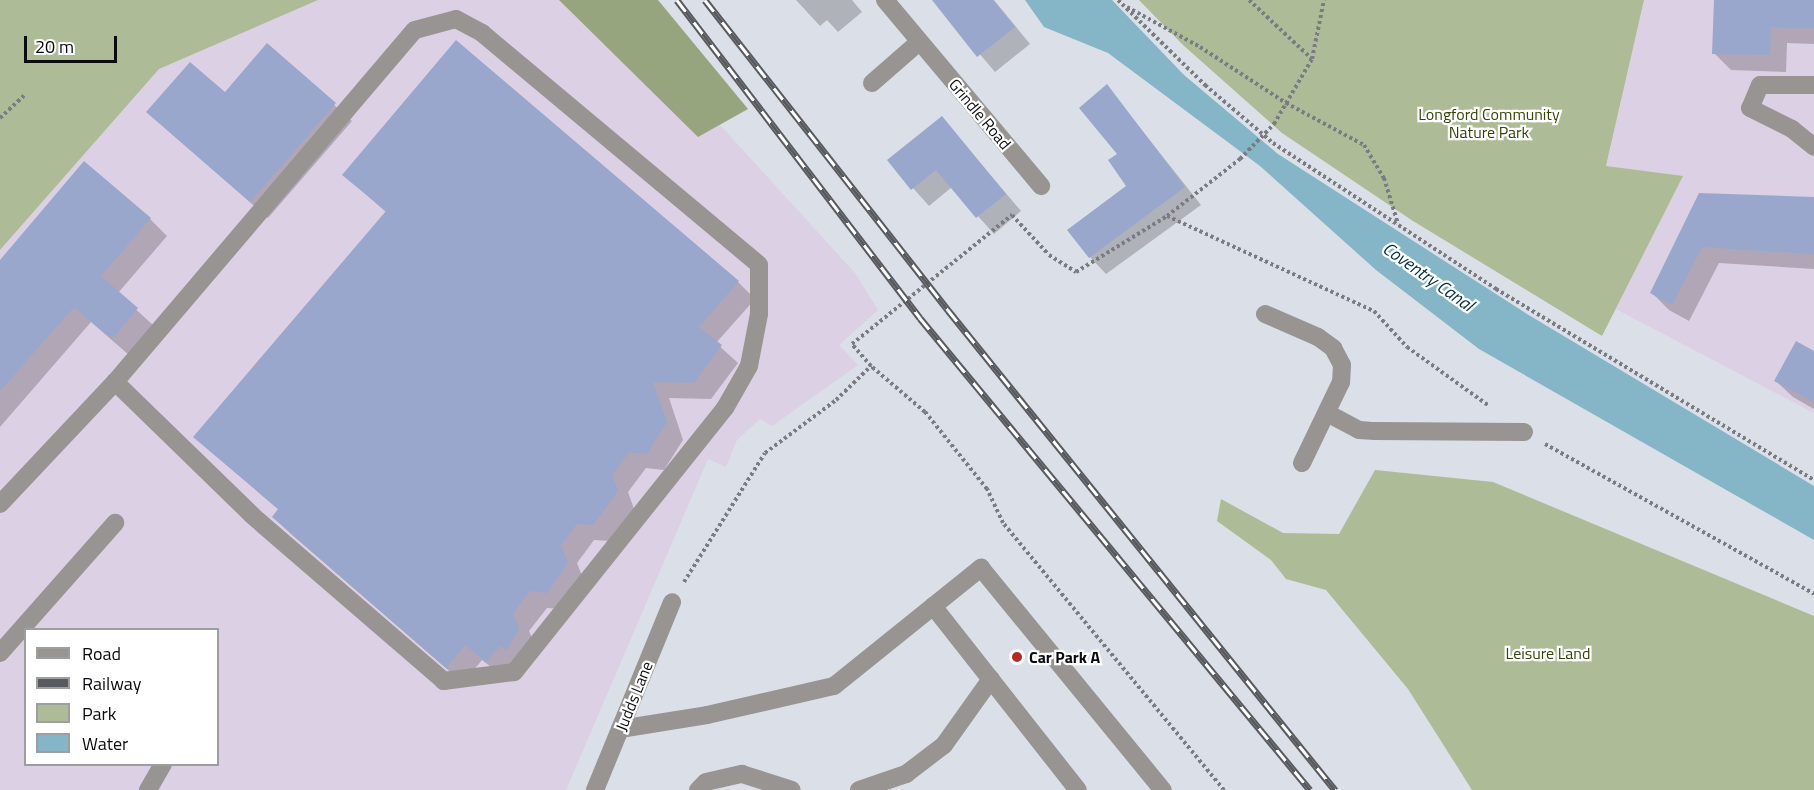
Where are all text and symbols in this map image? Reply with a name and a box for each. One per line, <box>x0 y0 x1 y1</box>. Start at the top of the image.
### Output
scale bar <box>27 24 120 62</box>
text: 20 m <box>35 33 74 60</box>
street label: Grindle Road <box>945 75 1015 153</box>
park label: Longford Community Nature Park <box>1418 104 1560 142</box>
water label: Coventry Canal <box>1378 238 1478 316</box>
legend <box>24 628 219 766</box>
text: Road <box>82 640 121 667</box>
park label: Leisure Land <box>1506 643 1590 663</box>
place label: Car Park A <box>1029 647 1100 667</box>
marker: Car Park A <box>1010 650 1024 664</box>
street label: Judds Lane <box>611 658 657 734</box>
text: Railway <box>82 670 141 697</box>
text: Park <box>82 700 116 727</box>
text: Water <box>82 730 128 757</box>

